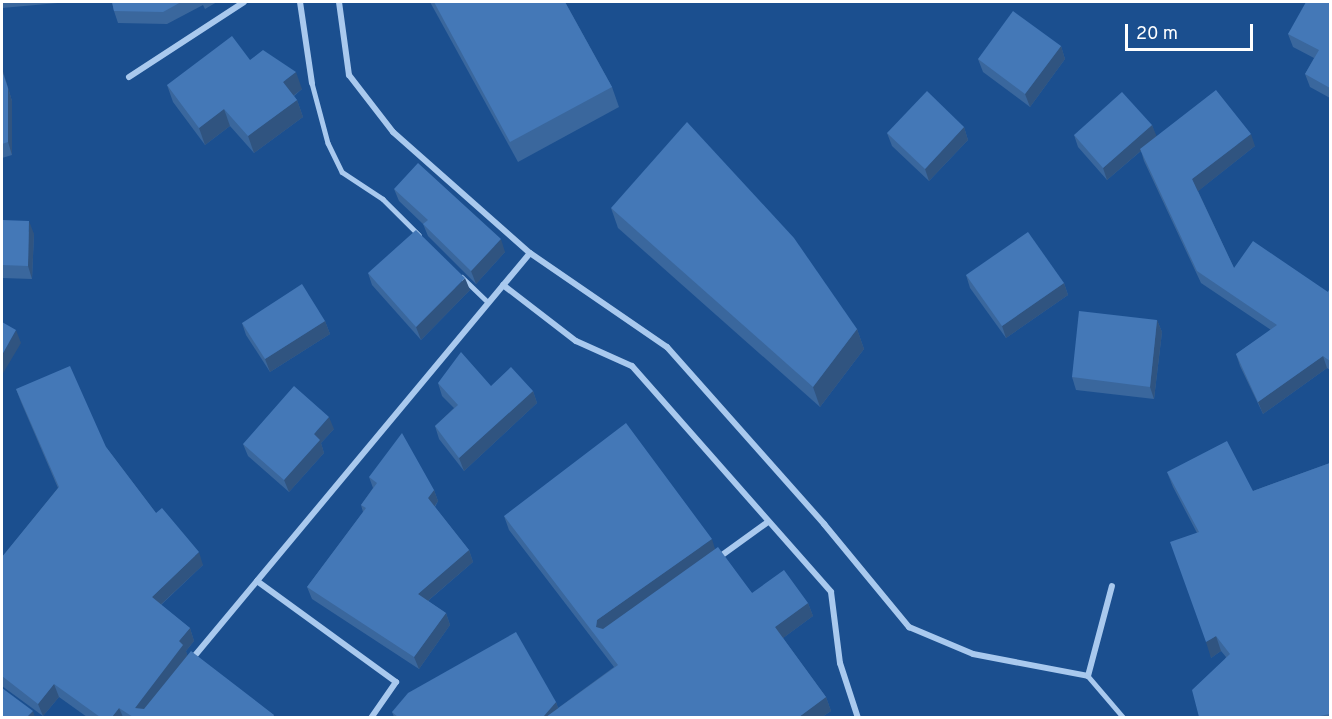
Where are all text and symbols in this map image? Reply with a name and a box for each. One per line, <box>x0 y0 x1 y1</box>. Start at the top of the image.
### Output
scale bar <box>1128 12 1256 50</box>
text: 20 m <box>1136 23 1178 46</box>

